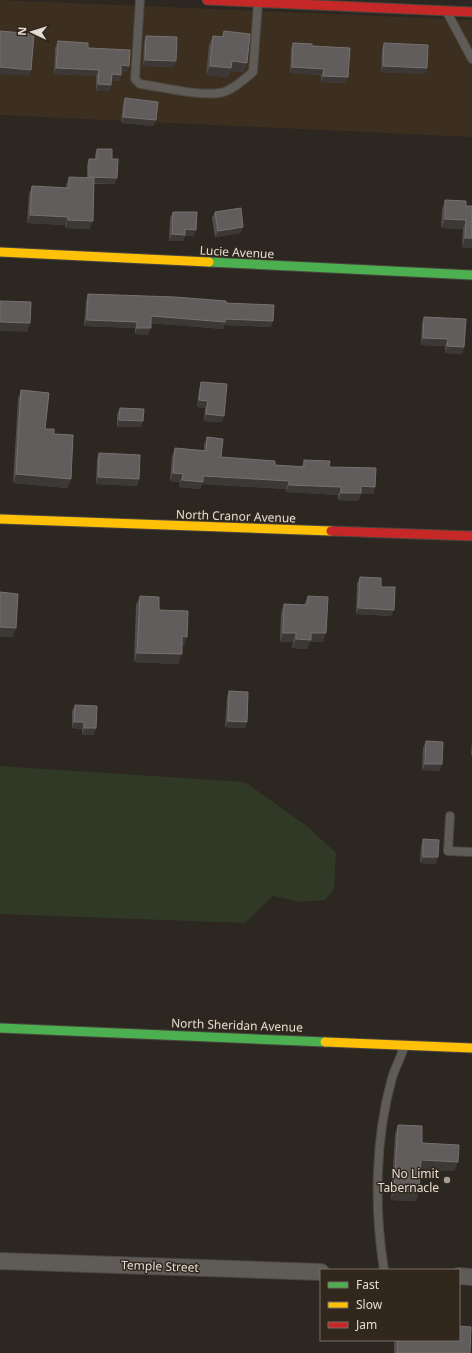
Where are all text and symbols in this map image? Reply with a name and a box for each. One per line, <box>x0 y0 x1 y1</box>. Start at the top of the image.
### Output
north arrow <box>12 12 52 52</box>
text: N <box>14 26 29 36</box>
street label: Lucie Avenue <box>199 242 275 262</box>
street label: North Cranor Avenue <box>176 505 297 527</box>
street label: North Sheridan Avenue <box>171 1014 303 1036</box>
place label: No Limit Tabernacle <box>378 1165 440 1196</box>
marker: No Limit Tabernacle <box>442 1175 452 1185</box>
street label: Temple Street <box>121 1256 200 1276</box>
legend <box>320 1269 460 1341</box>
text: Fast <box>356 1276 380 1293</box>
text: Slow <box>356 1296 383 1313</box>
text: Jam <box>355 1316 377 1333</box>

